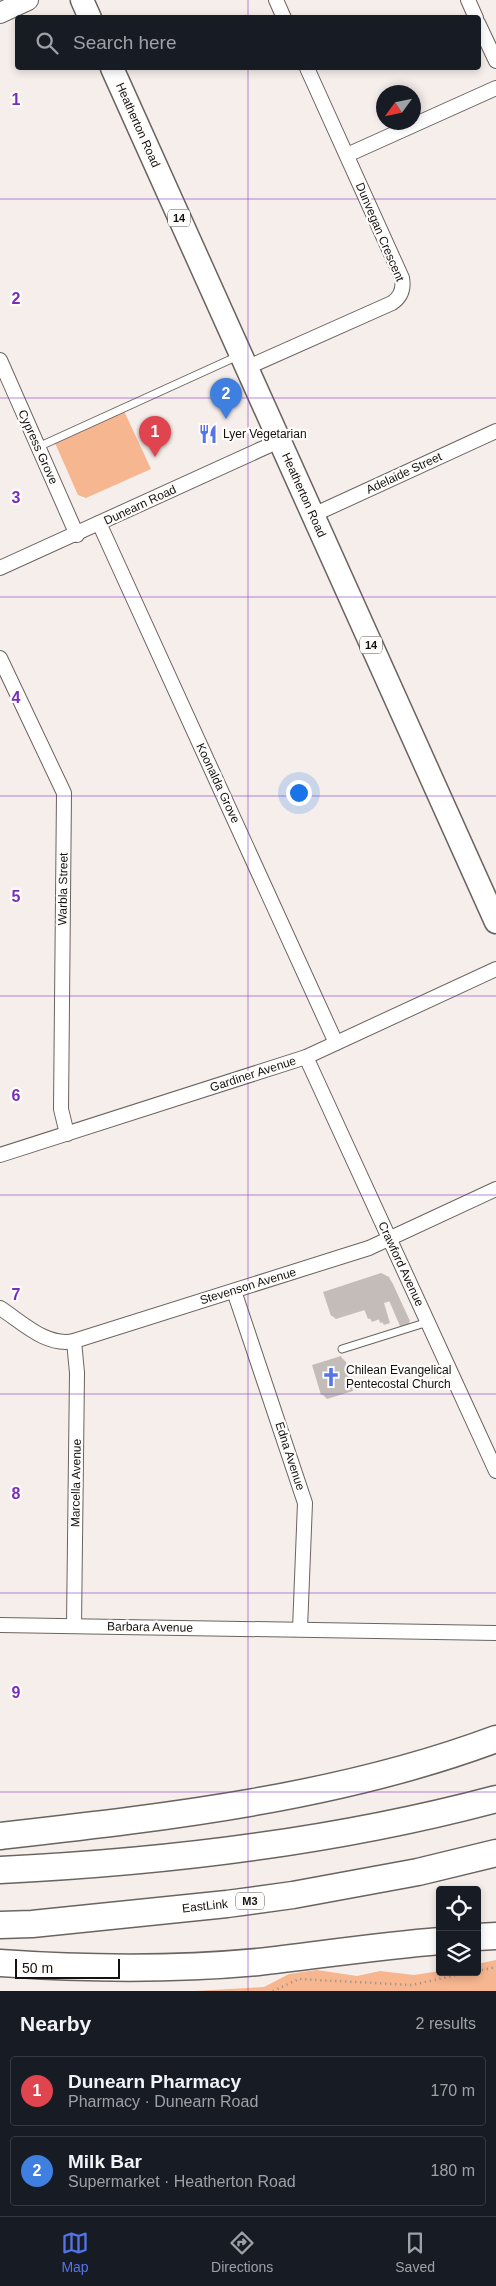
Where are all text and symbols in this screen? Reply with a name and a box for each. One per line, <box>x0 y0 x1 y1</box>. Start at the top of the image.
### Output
search box <box>15 15 481 70</box>
icon: search <box>33 29 61 57</box>
text: Search here <box>73 32 177 53</box>
street label: Heatherton Road <box>113 80 163 170</box>
north arrow <box>376 85 421 130</box>
text: 1 <box>12 91 21 108</box>
street label: Dunvegan Crescent <box>353 180 407 284</box>
road number: 14 <box>168 210 190 227</box>
text: 2 <box>12 290 21 307</box>
pin: 2 <box>210 378 242 419</box>
street label: Cypress Grove <box>15 408 61 487</box>
pin: 1 <box>139 416 171 457</box>
restaurant icon: Lyer Vegetarian <box>197 423 219 445</box>
place label: Lyer Vegetarian <box>223 427 307 441</box>
street label: Adelaide Street <box>364 449 445 497</box>
street label: Heatherton Road <box>279 450 329 540</box>
street label: Dunearn Road <box>102 482 178 528</box>
text: 3 <box>12 489 21 506</box>
road number: 14 <box>360 636 382 654</box>
text: 4 <box>12 689 21 706</box>
street label: Koonalda Grove <box>193 741 243 826</box>
your location <box>286 780 312 806</box>
street label: Warbla Street <box>55 852 71 926</box>
text: 5 <box>12 888 21 905</box>
street label: Gardiner Avenue <box>208 1053 298 1095</box>
text: 6 <box>12 1087 21 1104</box>
street label: Crawford Avenue <box>375 1219 427 1309</box>
street label: Stevenson Avenue <box>198 1265 298 1307</box>
text: 7 <box>12 1286 21 1303</box>
place label: Chilean Evangelical Pentecostal Church <box>346 1363 451 1391</box>
church icon: Chilean Evangelical Pentecostal Church <box>320 1366 342 1388</box>
street label: Edna Avenue <box>272 1420 308 1492</box>
street label: Marcella Avenue <box>68 1438 84 1527</box>
text: 8 <box>12 1485 21 1502</box>
street label: Barbara Avenue <box>107 1619 193 1635</box>
text: 9 <box>12 1684 21 1701</box>
map controls <box>436 1886 481 1976</box>
button: locate <box>436 1886 481 1931</box>
road number: M3 <box>236 1892 264 1910</box>
street label: EastLink <box>181 1897 230 1915</box>
button: layers <box>436 1931 481 1976</box>
scale bar <box>15 1956 120 1979</box>
text: 50 m <box>22 1960 53 1976</box>
text: Nearby <box>20 2012 91 2035</box>
text: 2 results <box>416 2015 476 2032</box>
text: Dunearn Pharmacy <box>68 2071 241 2092</box>
text: 1 <box>33 2082 41 2099</box>
text: 170 m <box>431 2082 475 2099</box>
text: Pharmacy · Dunearn Road <box>68 2093 258 2110</box>
text: Milk Bar <box>68 2151 142 2172</box>
text: 2 <box>33 2162 41 2179</box>
text: 180 m <box>431 2162 475 2179</box>
text: Supermarket · Heatherton Road <box>68 2173 296 2190</box>
tab: Map <box>61 2229 89 2275</box>
tab: Directions <box>211 2229 273 2275</box>
tab: Saved <box>395 2229 435 2275</box>

